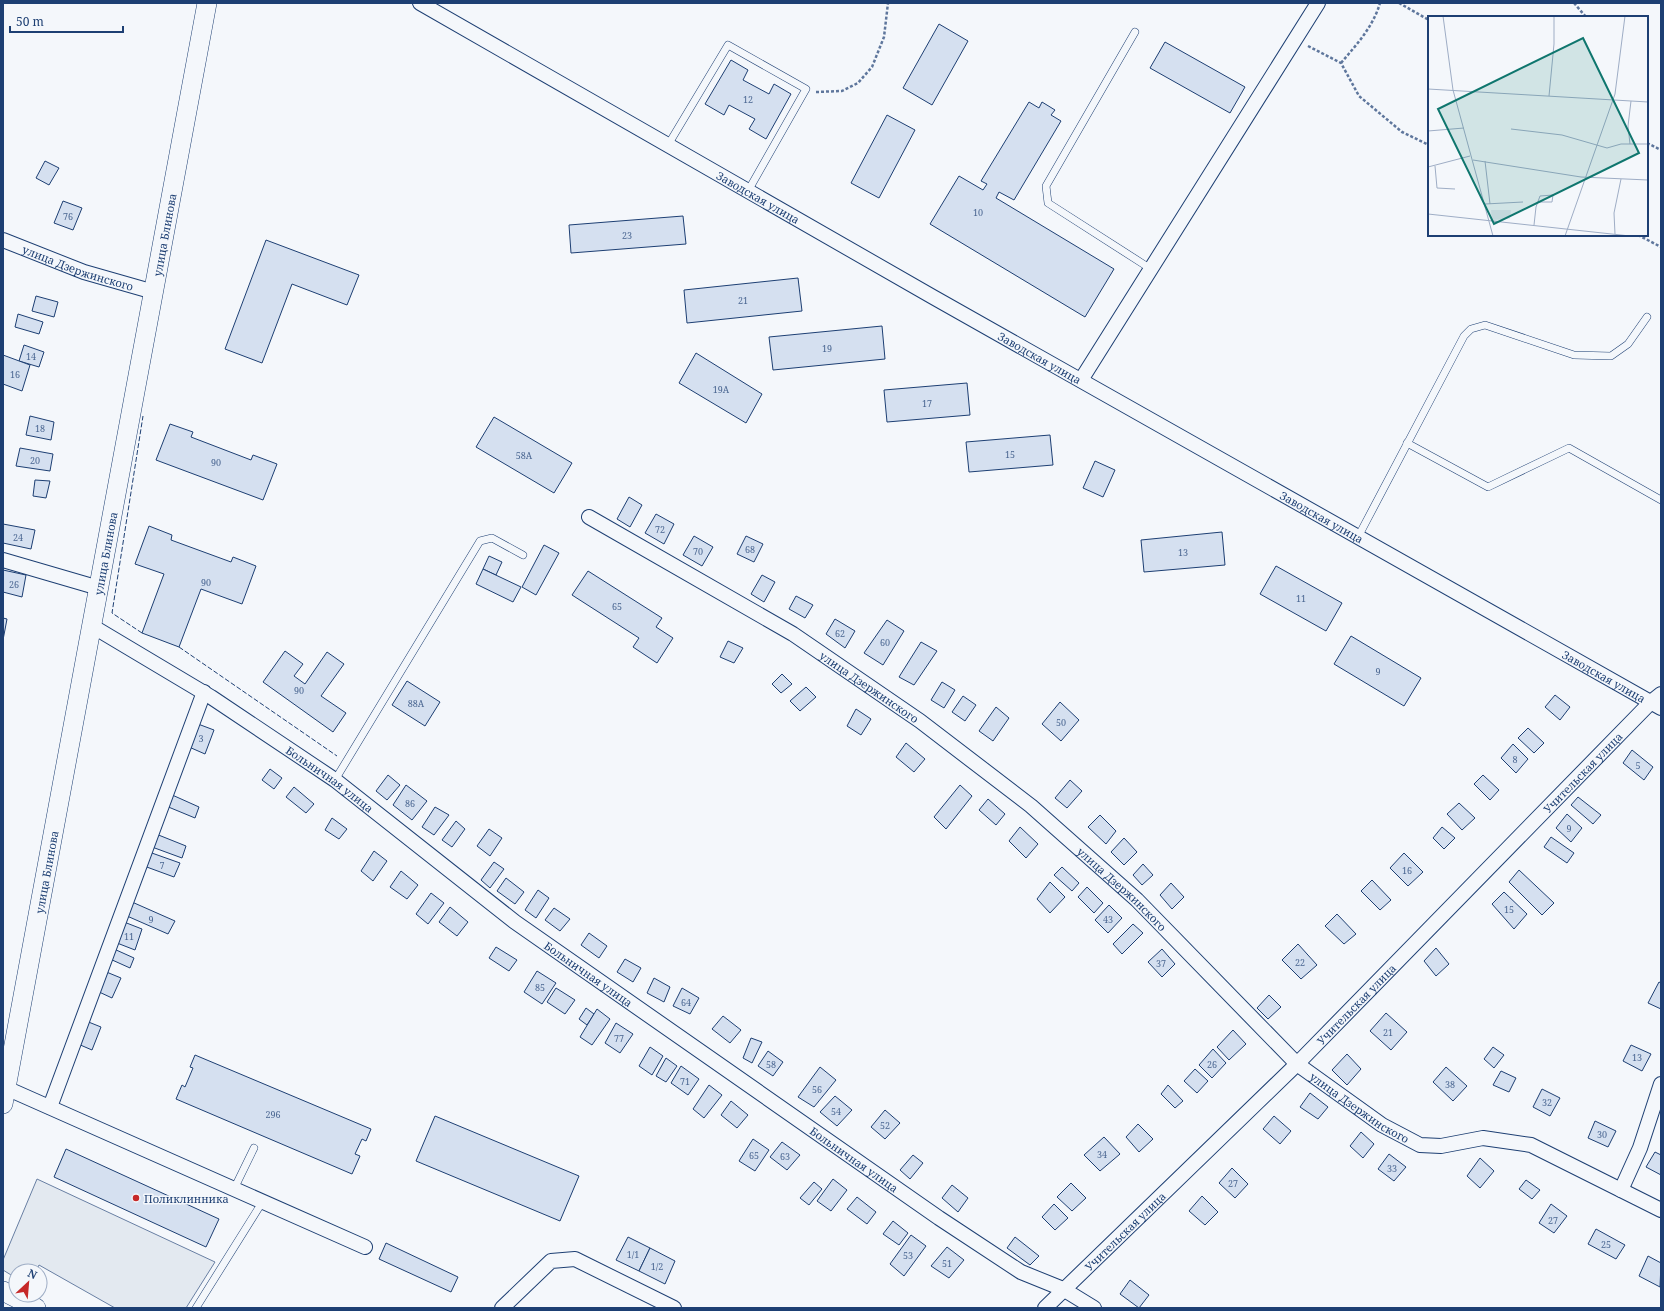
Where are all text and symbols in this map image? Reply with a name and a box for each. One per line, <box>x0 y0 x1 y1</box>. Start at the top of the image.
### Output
scale bar <box>10 8 123 34</box>
text: 50 m <box>16 13 44 30</box>
inset map <box>1428 16 1648 236</box>
house number: 12 <box>743 93 753 106</box>
street label: Заводская улица <box>714 167 803 227</box>
street label: улица Блинова <box>149 192 179 278</box>
house number: 10 <box>973 206 983 219</box>
house number: 76 <box>63 210 73 223</box>
house number: 23 <box>622 229 632 242</box>
street label: улица Дзержинского <box>20 241 135 293</box>
house number: 21 <box>738 294 748 307</box>
street label: Заводская улица <box>995 328 1084 387</box>
house number: 19 <box>822 342 832 355</box>
house number: 14 <box>26 350 36 363</box>
house number: 16 <box>10 368 20 381</box>
house number: 19А <box>713 383 730 396</box>
house number: 17 <box>922 397 932 410</box>
house number: 18 <box>35 422 45 435</box>
house number: 15 <box>1005 448 1015 461</box>
house number: 58А <box>516 449 533 462</box>
house number: 20 <box>30 454 40 467</box>
house number: 90 <box>211 456 221 469</box>
street label: Заводская улица <box>1278 487 1366 546</box>
street label: улица Блинова <box>90 511 120 596</box>
house number: 72 <box>655 523 665 536</box>
house number: 24 <box>13 531 23 544</box>
house number: 68 <box>745 543 755 556</box>
house number: 70 <box>693 545 703 558</box>
house number: 13 <box>1178 546 1188 559</box>
house number: 90 <box>201 576 211 589</box>
house number: 26 <box>9 578 19 591</box>
house number: 11 <box>1296 592 1306 605</box>
house number: 65 <box>612 600 622 613</box>
house number: 62 <box>835 627 845 640</box>
house number: 60 <box>880 636 890 649</box>
street label: Заводская улица <box>1560 646 1649 705</box>
street label: улица Дзержинского <box>817 647 922 726</box>
house number: 9 <box>1375 665 1381 678</box>
house number: 90 <box>294 684 304 697</box>
house number: 88А <box>408 697 425 710</box>
house number: 50 <box>1056 716 1066 729</box>
street label: Учительская улица <box>1540 729 1625 816</box>
house number: 3 <box>198 732 204 745</box>
street label: Больничная улица <box>283 742 377 815</box>
house number: 8 <box>1512 753 1518 766</box>
house number: 5 <box>1635 759 1641 772</box>
house number: 86 <box>405 797 415 810</box>
house number: 9 <box>1566 822 1572 835</box>
street label: улица Блинова <box>31 829 61 915</box>
street label: улица Дзержинского <box>1074 843 1170 934</box>
house number: 7 <box>159 859 165 872</box>
house number: 16 <box>1402 864 1412 877</box>
house number: 15 <box>1504 903 1514 916</box>
house number: 9 <box>148 913 154 926</box>
house number: 43 <box>1103 913 1113 926</box>
house number: 11 <box>124 930 134 943</box>
street label: Больничная улица <box>542 937 636 1010</box>
house number: 22 <box>1295 956 1305 969</box>
house number: 37 <box>1156 957 1166 970</box>
street label: Учительская улица <box>1313 960 1399 1047</box>
house number: 85 <box>535 981 545 994</box>
house number: 64 <box>681 996 691 1009</box>
house number: 21 <box>1383 1026 1393 1039</box>
house number: 77 <box>614 1032 624 1045</box>
house number: 13 <box>1632 1051 1642 1064</box>
house number: 58 <box>766 1058 776 1071</box>
house number: 26 <box>1207 1058 1217 1071</box>
street label: улица Дзержинского <box>1307 1068 1412 1146</box>
house number: 71 <box>680 1075 690 1088</box>
house number: 38 <box>1445 1078 1455 1091</box>
house number: 56 <box>812 1083 822 1096</box>
house number: 32 <box>1542 1096 1552 1109</box>
house number: 54 <box>831 1105 841 1118</box>
house number: 296 <box>265 1108 281 1121</box>
house number: 52 <box>880 1119 890 1132</box>
street label: Больничная улица <box>807 1123 902 1195</box>
house number: 30 <box>1597 1128 1607 1141</box>
house number: 34 <box>1097 1148 1107 1161</box>
house number: 65 <box>749 1149 759 1162</box>
house number: 63 <box>780 1150 790 1163</box>
house number: 33 <box>1387 1162 1397 1175</box>
house number: 27 <box>1228 1177 1238 1190</box>
street label: Учительская улица <box>1081 1188 1169 1274</box>
place label: Поликлинника <box>144 1191 229 1206</box>
marker: Поликлинника <box>131 1193 141 1203</box>
house number: 27 <box>1548 1214 1558 1227</box>
house number: 25 <box>1601 1238 1611 1251</box>
house number: 1/1 <box>627 1248 639 1261</box>
house number: 53 <box>903 1249 913 1262</box>
house number: 51 <box>942 1257 952 1270</box>
house number: 1/2 <box>651 1260 663 1273</box>
north arrow <box>8 1263 48 1303</box>
text: N <box>25 1265 40 1282</box>

